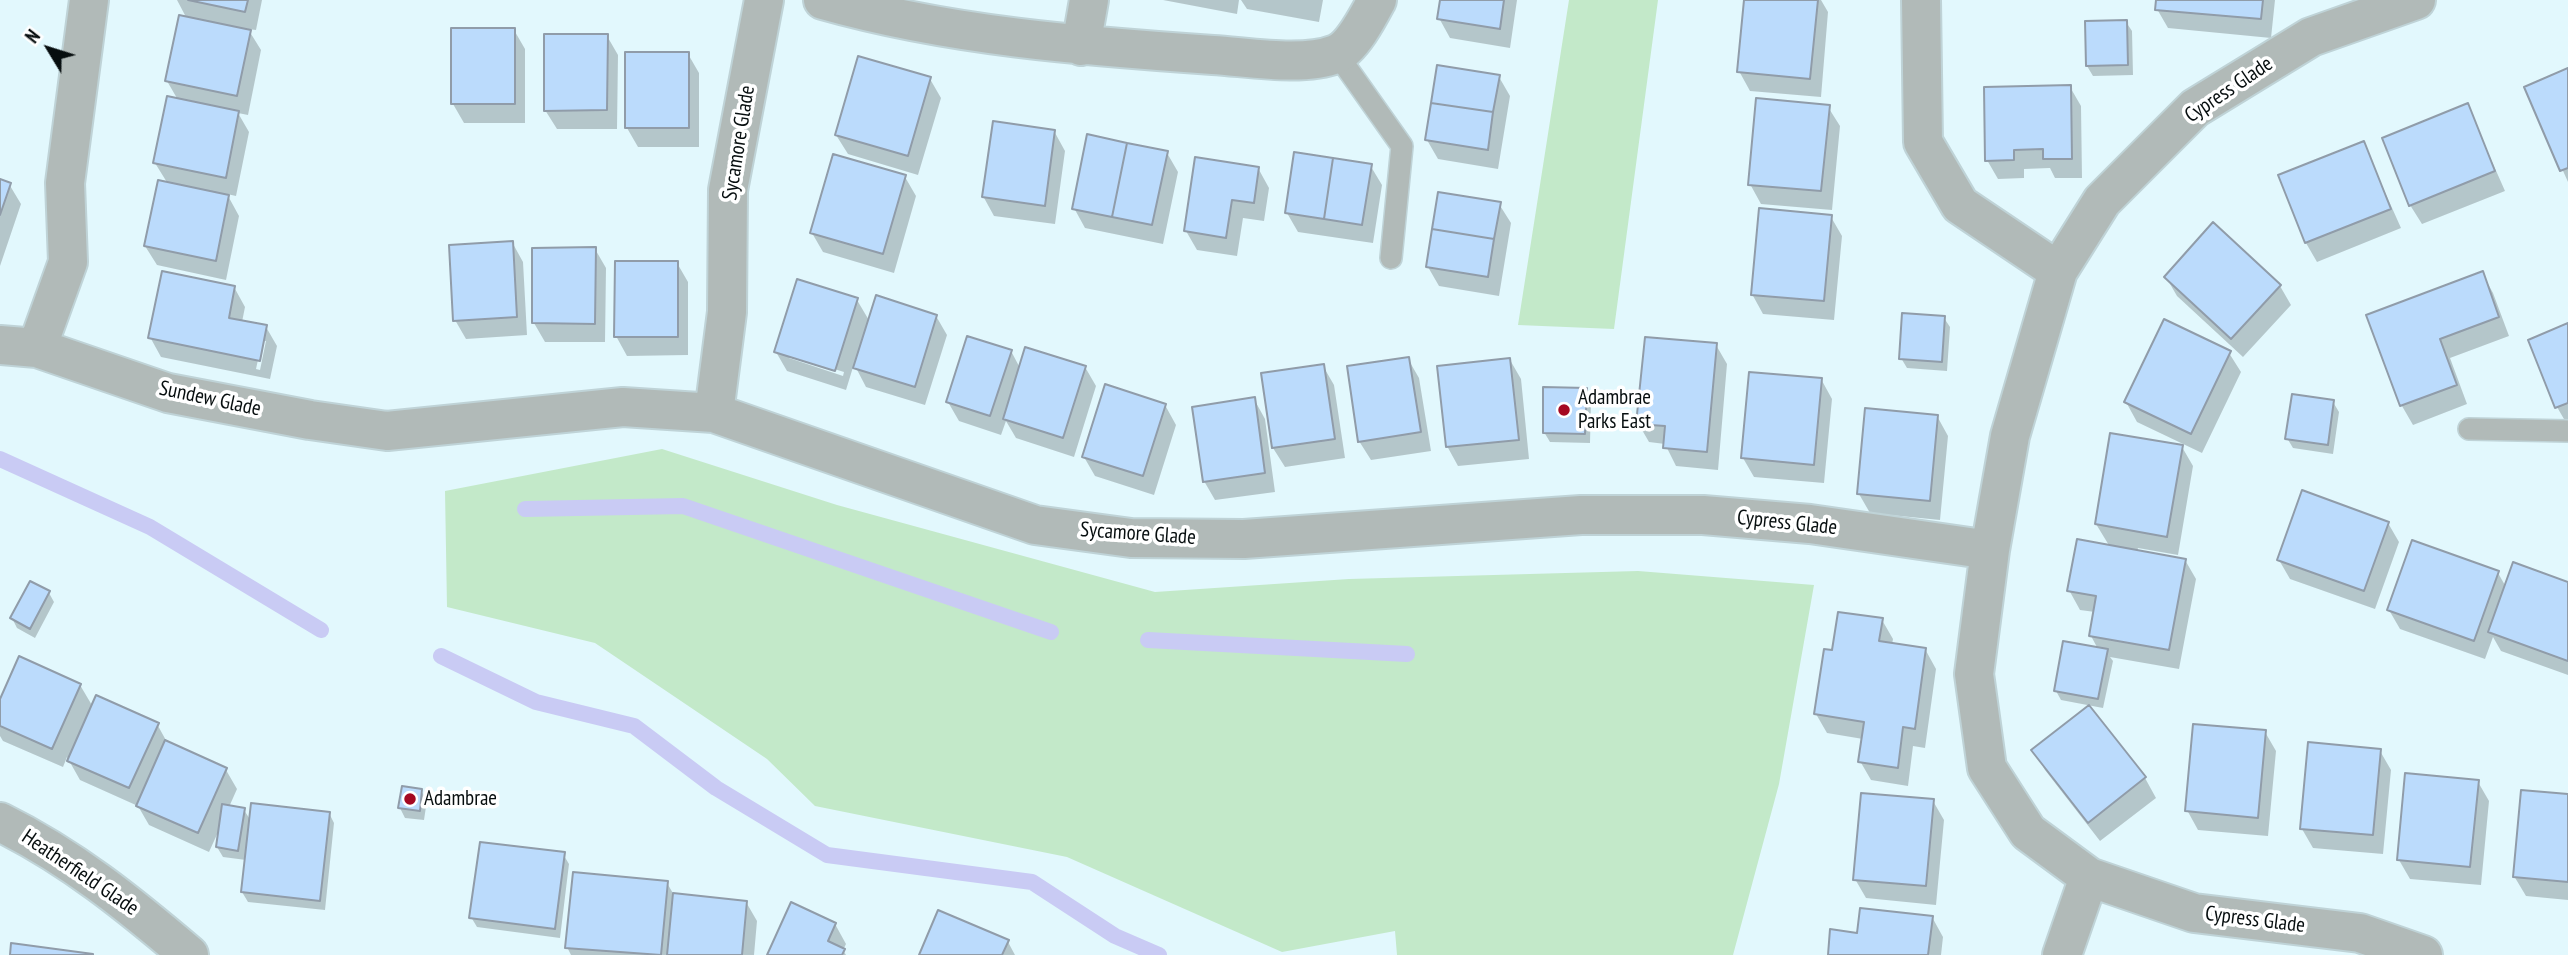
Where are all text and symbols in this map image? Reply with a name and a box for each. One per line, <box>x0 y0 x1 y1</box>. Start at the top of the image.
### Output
north arrow <box>14 14 84 84</box>
text: N <box>20 25 45 48</box>
street label: Cypress Glade <box>2180 51 2278 129</box>
street label: Sycamore Glade <box>717 84 761 202</box>
street label: Sundew Glade <box>157 376 263 422</box>
place label: Adambrae Parks East <box>1578 385 1651 435</box>
marker: Adambrae Parks East <box>1556 402 1572 418</box>
street label: Cypress Glade <box>1736 505 1838 541</box>
street label: Sycamore Glade <box>1079 517 1197 551</box>
place label: Adambrae <box>424 786 497 812</box>
marker: Adambrae <box>402 791 418 807</box>
street label: Heatherfield Glade <box>17 825 143 921</box>
street label: Cypress Glade <box>2204 901 2306 939</box>

